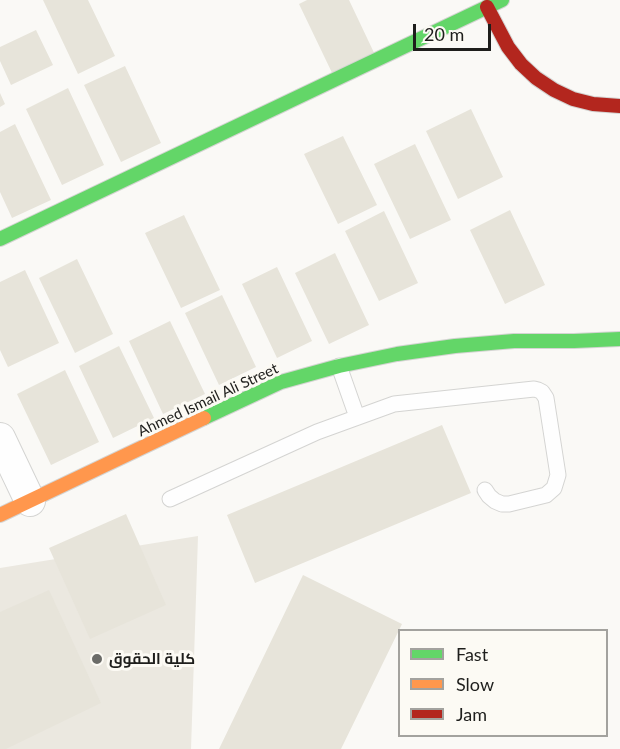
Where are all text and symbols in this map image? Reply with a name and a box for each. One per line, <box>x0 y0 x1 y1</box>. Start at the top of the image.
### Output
scale bar <box>416 12 494 50</box>
text: 20 m <box>424 23 464 45</box>
street label: Ahmed Ismail Ali Street <box>135 360 281 440</box>
legend <box>398 629 608 737</box>
text: Fast <box>456 643 488 665</box>
place label: كلية الحقوق <box>109 650 195 668</box>
marker: كلية الحقوق <box>90 652 104 666</box>
text: Slow <box>456 673 494 695</box>
text: Jam <box>456 703 487 725</box>

